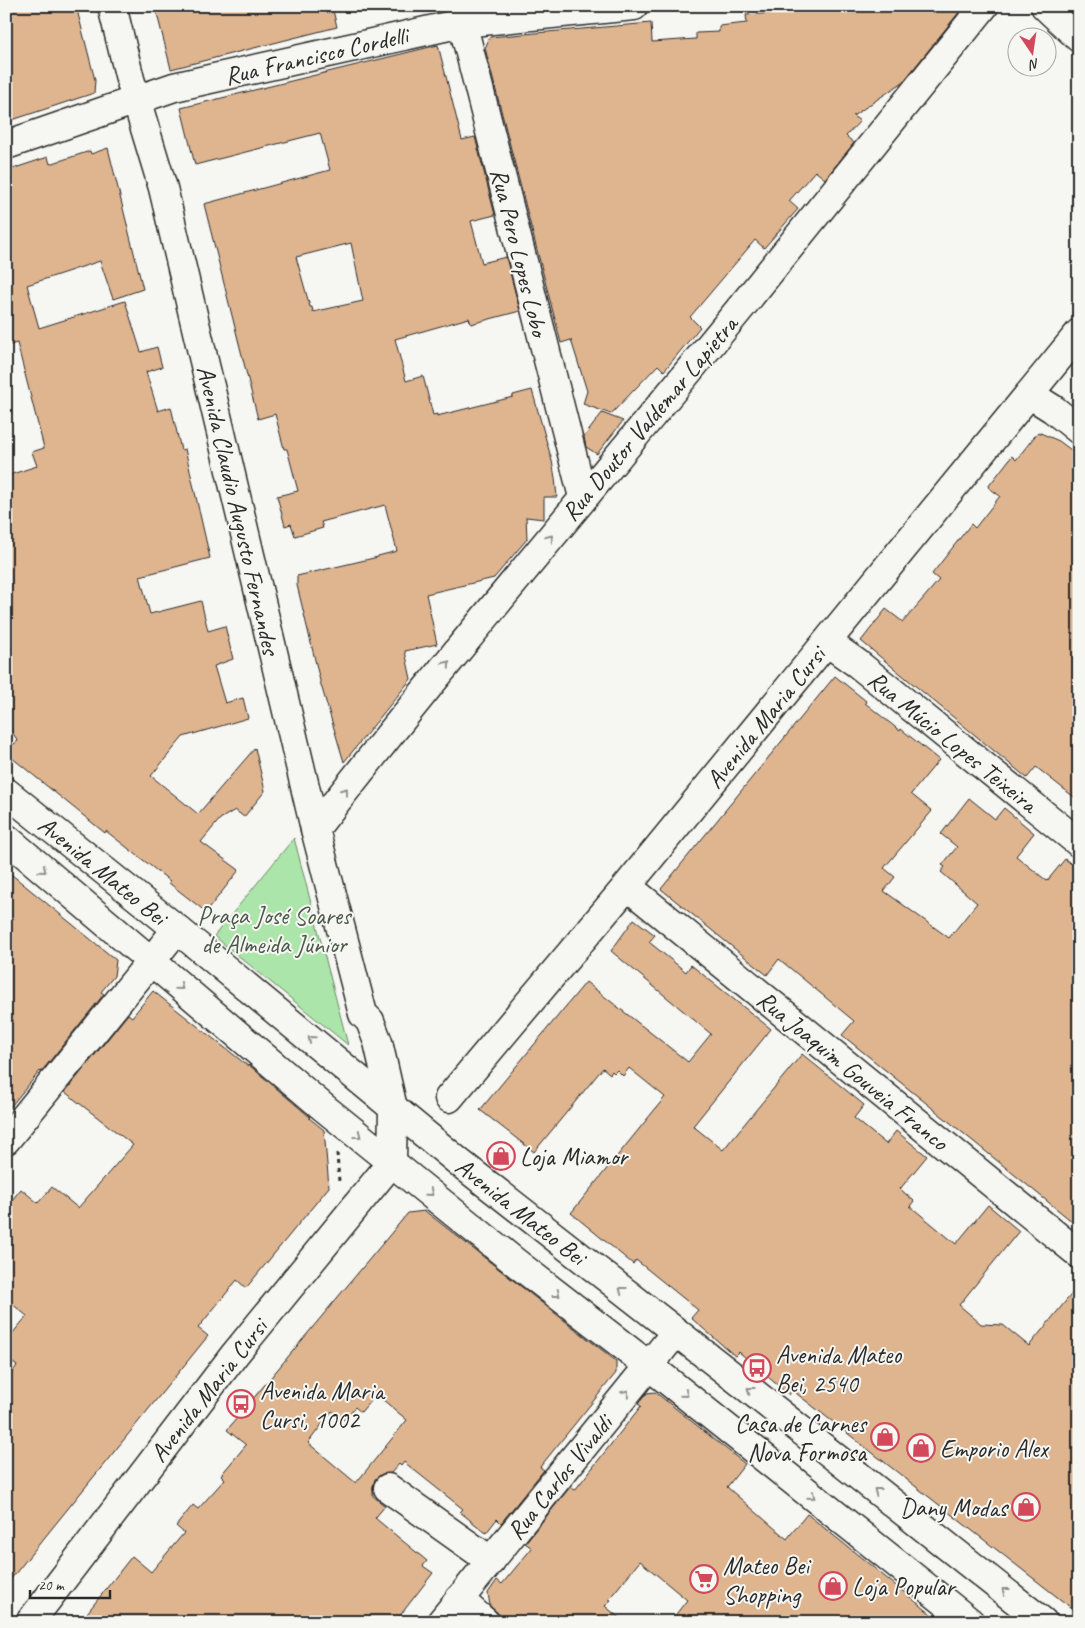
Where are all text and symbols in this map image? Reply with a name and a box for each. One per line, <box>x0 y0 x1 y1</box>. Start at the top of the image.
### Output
street label: Rua Francisco Cordelli <box>222 19 414 93</box>
north arrow <box>1008 28 1058 78</box>
text: N <box>1026 55 1041 74</box>
street label: Rua Pero Lopes Lobo <box>483 165 556 343</box>
street label: Rua Doutor Valdemar Lapietra <box>555 308 747 528</box>
street label: Avenida Claudio Augusto Fernandes <box>189 363 287 660</box>
one-way arrow <box>544 535 553 544</box>
street label: Avenida Maria Cursi <box>699 638 835 795</box>
one-way arrow <box>442 661 450 670</box>
street label: Rua Múcio Lopes Teixeira <box>861 664 1046 822</box>
one-way arrow <box>339 787 348 797</box>
street label: Avenida Mateo Bei <box>31 809 176 935</box>
one-way arrow <box>38 864 47 873</box>
park label: Praça José Soares de Almeida Júnior <box>198 900 353 961</box>
one-way arrow <box>175 981 184 990</box>
street label: Rua Joaquim Gouveia Franco <box>750 984 956 1159</box>
one-way arrow <box>307 1036 316 1045</box>
one-way arrow <box>352 1129 361 1138</box>
shop icon: Loja Miamor <box>486 1141 516 1171</box>
place label: Loja Miamor <box>520 1141 629 1173</box>
street label: Avenida Mateo Bei <box>449 1151 595 1275</box>
one-way arrow <box>424 1188 433 1197</box>
one-way arrow <box>619 1287 628 1295</box>
one-way arrow <box>551 1289 560 1297</box>
street label: Avenida Maria Cursi <box>143 1310 277 1469</box>
place label: Avenida Mateo Bei, 2540 <box>776 1339 902 1400</box>
bus stop icon: Avenida Mateo Bei, 2540 <box>742 1353 772 1383</box>
place label: Avenida Maria Cursi, 1002 <box>260 1375 386 1436</box>
one-way arrow <box>747 1387 756 1395</box>
bus stop icon: Avenida Maria Cursi, 1002 <box>226 1389 256 1419</box>
one-way arrow <box>679 1389 688 1397</box>
one-way arrow <box>620 1390 629 1399</box>
street label: Rua Carlos Vivaldi <box>500 1406 622 1546</box>
place label: Casa de Carnes Nova Formosa <box>735 1408 868 1469</box>
shop icon: Casa de Carnes Nova Formosa <box>870 1422 900 1452</box>
shop icon: Emporio Alex <box>906 1433 936 1463</box>
place label: Emporio Alex <box>940 1433 1050 1465</box>
one-way arrow <box>874 1487 883 1496</box>
one-way arrow <box>806 1490 815 1498</box>
place label: Dany Modas <box>900 1492 1009 1524</box>
shop icon: Dany Modas <box>1011 1492 1041 1522</box>
place label: Mateo Bei Shopping <box>723 1550 812 1611</box>
supermarket icon: Mateo Bei Shopping <box>689 1564 719 1594</box>
scale bar <box>30 1568 110 1600</box>
shop icon: Loja Popular <box>818 1571 848 1601</box>
place label: Loja Popular <box>852 1571 958 1603</box>
text: 20 m <box>38 1576 65 1595</box>
one-way arrow <box>1002 1589 1011 1597</box>

